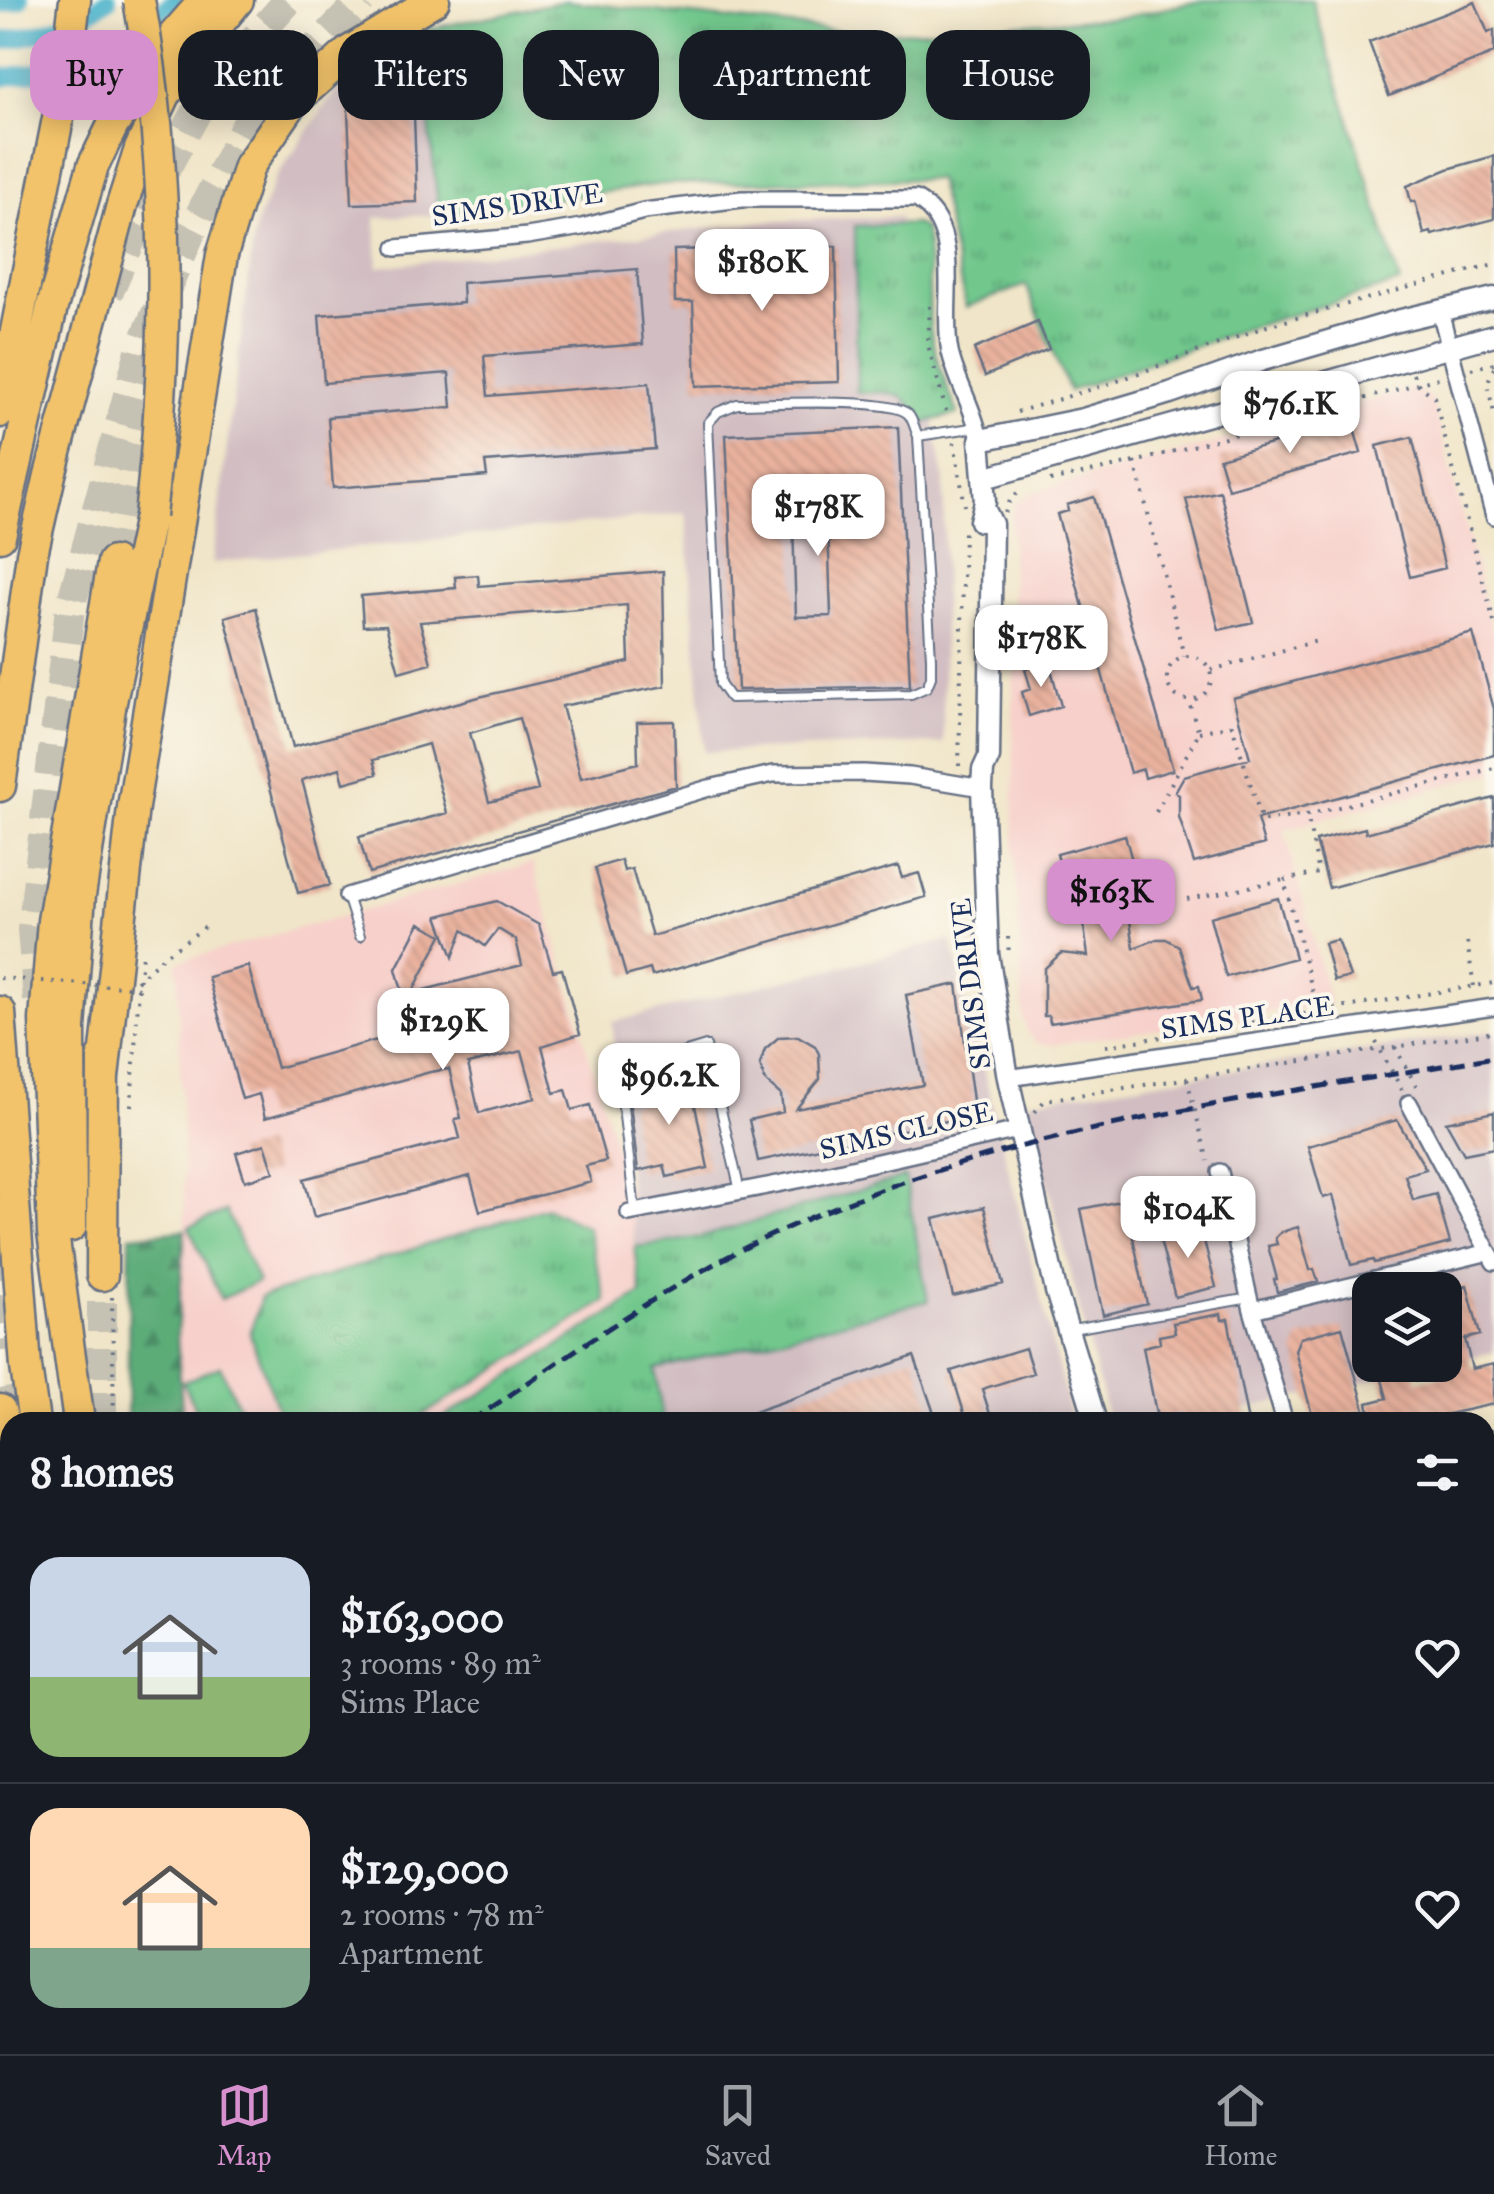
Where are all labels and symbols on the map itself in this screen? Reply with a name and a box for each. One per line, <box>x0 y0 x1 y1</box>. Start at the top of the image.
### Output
street label: SIMS DRIVE <box>429 175 605 234</box>
pin: $180K <box>692 229 832 314</box>
pin: $76.1K <box>1209 371 1371 456</box>
pin: $178K <box>748 474 888 559</box>
pin: $178K <box>971 605 1111 690</box>
pin: $163K <box>1041 859 1181 944</box>
street label: SIMS DRIVE <box>943 896 998 1071</box>
pin: $129K <box>373 988 513 1073</box>
street label: SIMS PLACE <box>1158 988 1336 1047</box>
pin: $96.2K <box>588 1043 750 1128</box>
street label: SIMS CLOSE <box>816 1094 996 1167</box>
pin: $104K <box>1118 1176 1258 1261</box>

